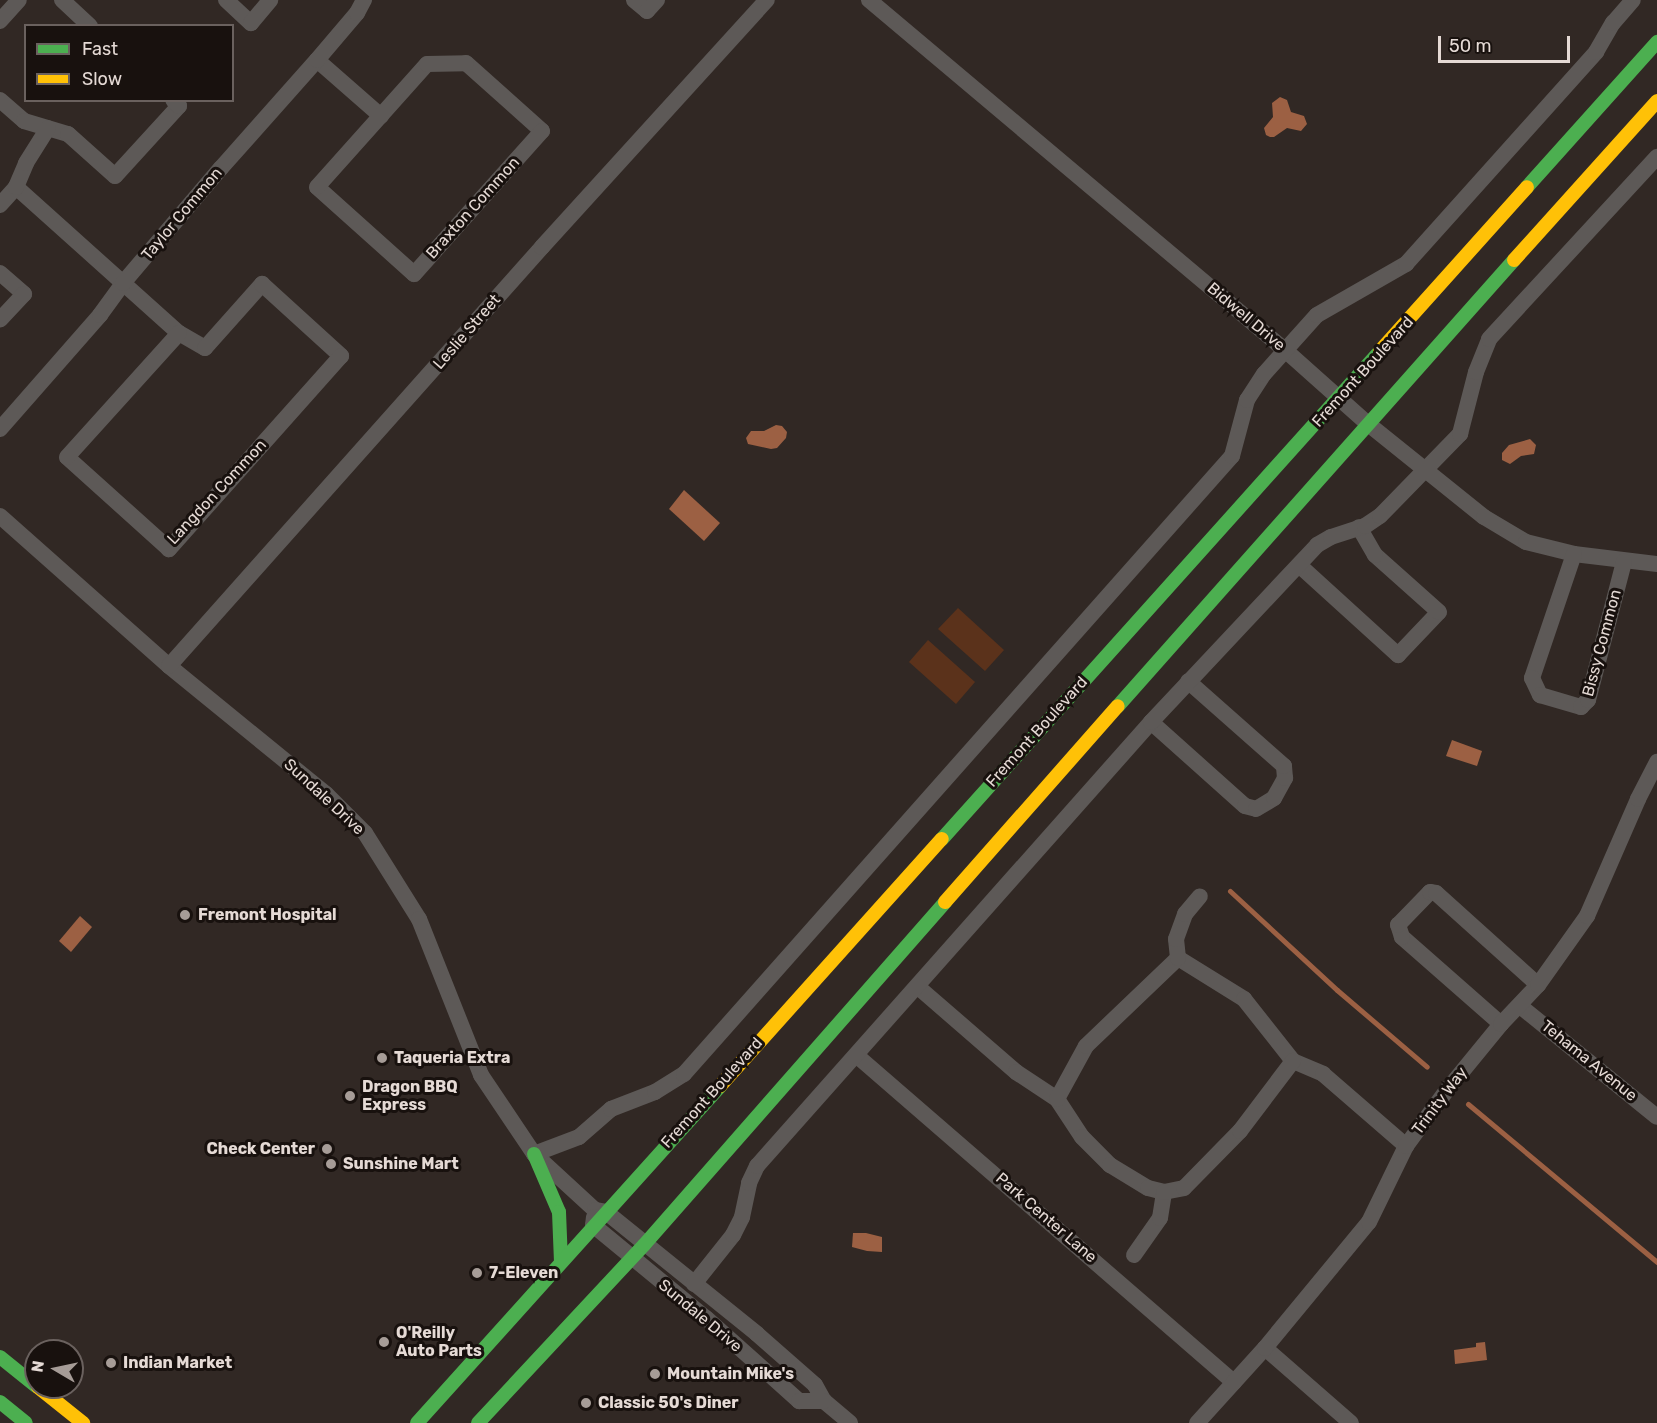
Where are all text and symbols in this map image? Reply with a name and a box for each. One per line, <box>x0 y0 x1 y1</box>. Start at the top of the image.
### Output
legend <box>24 24 234 102</box>
scale bar <box>1441 24 1573 62</box>
text: 50 m <box>1449 35 1492 57</box>
text: Fast <box>82 38 118 60</box>
text: Slow <box>82 68 122 90</box>
street label: Braxton Common <box>422 153 524 263</box>
street label: Taylor Common <box>138 164 226 264</box>
street label: Bidwell Drive <box>1203 279 1289 355</box>
street label: Leslie Street <box>429 291 505 373</box>
street label: Fremont Boulevard <box>1308 313 1418 431</box>
street label: Langdon Common <box>163 436 271 548</box>
street label: Bissy Common <box>1578 587 1626 699</box>
street label: Fremont Boulevard <box>982 673 1092 791</box>
street label: Sundale Drive <box>280 755 368 839</box>
place label: Fremont Hospital <box>198 905 337 925</box>
marker: Fremont Hospital <box>176 906 194 924</box>
street label: Tehama Avenue <box>1537 1016 1641 1106</box>
street label: Fremont Boulevard <box>657 1034 767 1152</box>
place label: Taqueria Extra <box>394 1048 510 1068</box>
marker: Taqueria Extra <box>375 1051 389 1065</box>
street label: Trinity Way <box>1408 1063 1472 1139</box>
place label: Dragon BBQ Express <box>362 1077 458 1115</box>
marker: Dragon BBQ Express <box>343 1089 357 1103</box>
place label: Check Center <box>206 1139 315 1159</box>
marker: Check Center <box>320 1142 334 1156</box>
place label: Sunshine Mart <box>343 1154 459 1174</box>
marker: Sunshine Mart <box>324 1157 338 1171</box>
street label: Park Center Lane <box>991 1169 1101 1267</box>
place label: 7-Eleven <box>489 1263 558 1283</box>
marker: 7-Eleven <box>470 1266 484 1280</box>
street label: Sundale Drive <box>654 1276 746 1356</box>
place label: O'Reilly Auto Parts <box>396 1323 482 1361</box>
marker: O'Reilly Auto Parts <box>377 1335 391 1349</box>
north arrow <box>24 1339 84 1399</box>
place label: Indian Market <box>123 1353 232 1373</box>
marker: Indian Market <box>104 1356 118 1370</box>
text: N <box>27 1359 48 1374</box>
place label: Mountain Mike's <box>667 1364 794 1384</box>
marker: Mountain Mike's <box>648 1367 662 1381</box>
place label: Classic 50's Diner <box>598 1393 739 1413</box>
marker: Classic 50's Diner <box>579 1396 593 1410</box>

